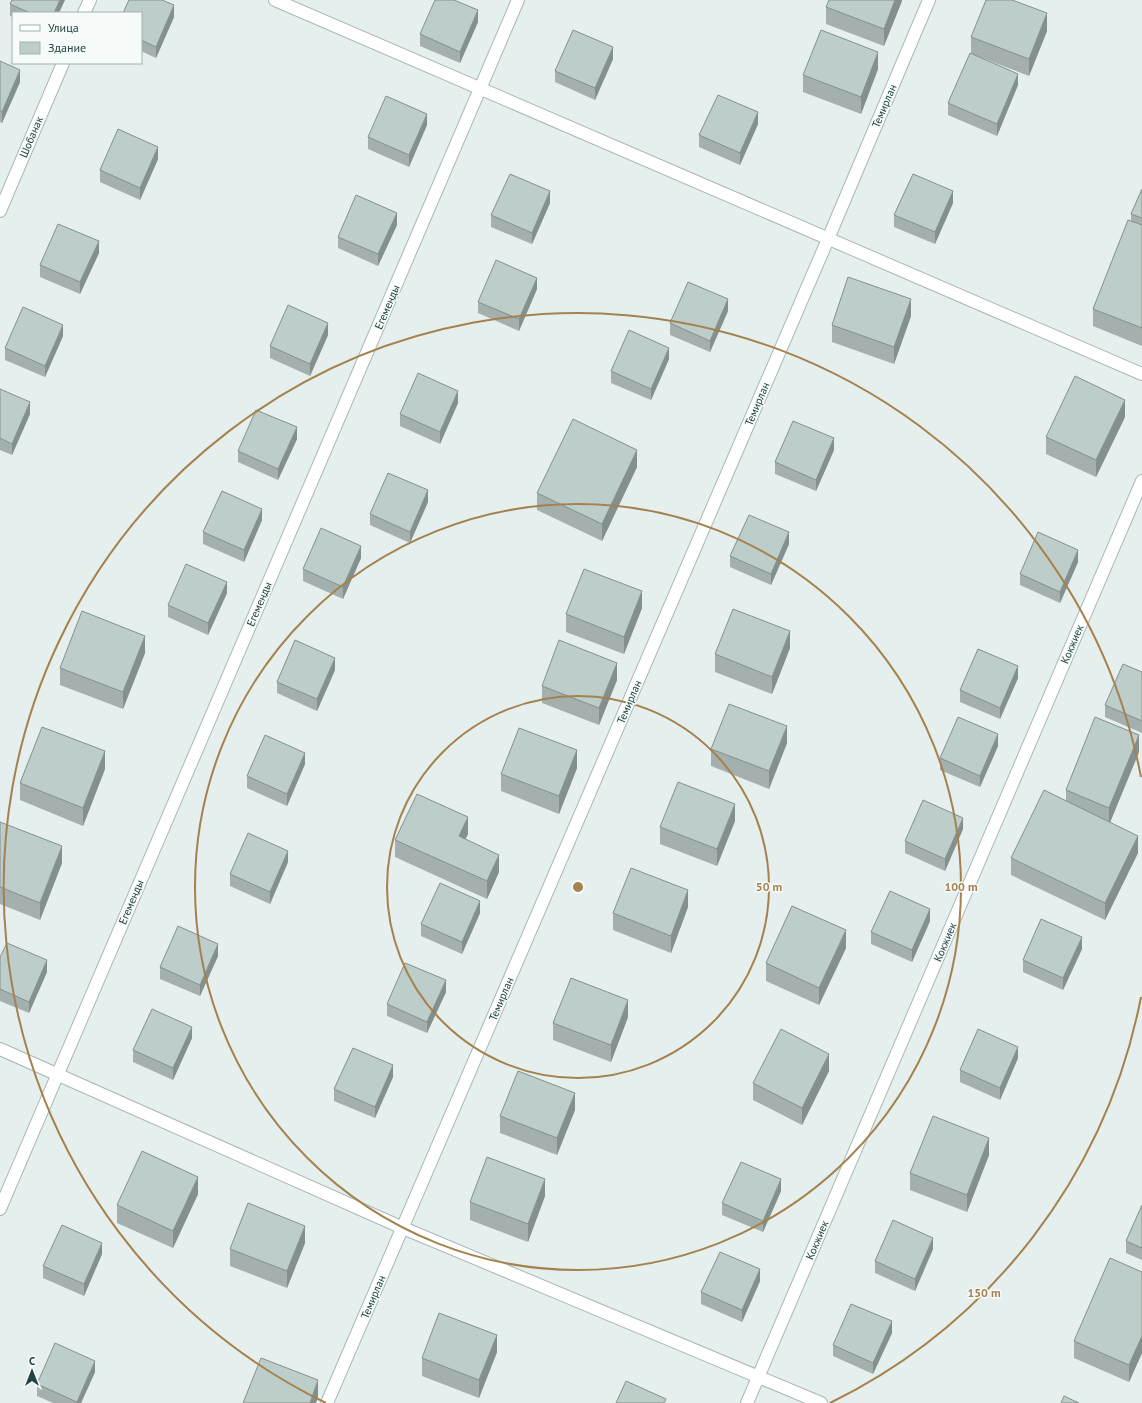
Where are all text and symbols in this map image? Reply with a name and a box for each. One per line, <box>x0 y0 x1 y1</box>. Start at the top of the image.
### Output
legend <box>12 12 142 64</box>
text: Улица <box>48 20 79 35</box>
text: Здание <box>48 40 86 55</box>
street label: Темирлан <box>869 82 899 130</box>
street label: Шобанак <box>16 114 46 160</box>
street label: Егеменды <box>371 283 403 331</box>
street label: Темирлан <box>742 380 772 428</box>
street label: Егеменды <box>243 580 275 628</box>
street label: Кокжиек <box>1057 622 1087 666</box>
street label: Темирлан <box>614 678 644 726</box>
street label: Егеменды <box>115 878 147 926</box>
text: 50 m <box>756 879 782 894</box>
text: 100 m <box>944 879 978 894</box>
centre of rings <box>571 880 585 894</box>
street label: Кокжиек <box>930 920 960 964</box>
street label: Темирлан <box>486 975 516 1023</box>
street label: Кокжиек <box>802 1218 832 1262</box>
street label: Темирлан <box>358 1273 388 1321</box>
text: 150 m <box>967 1285 1001 1300</box>
north arrow <box>12 1351 52 1391</box>
text: С <box>29 1354 35 1368</box>

